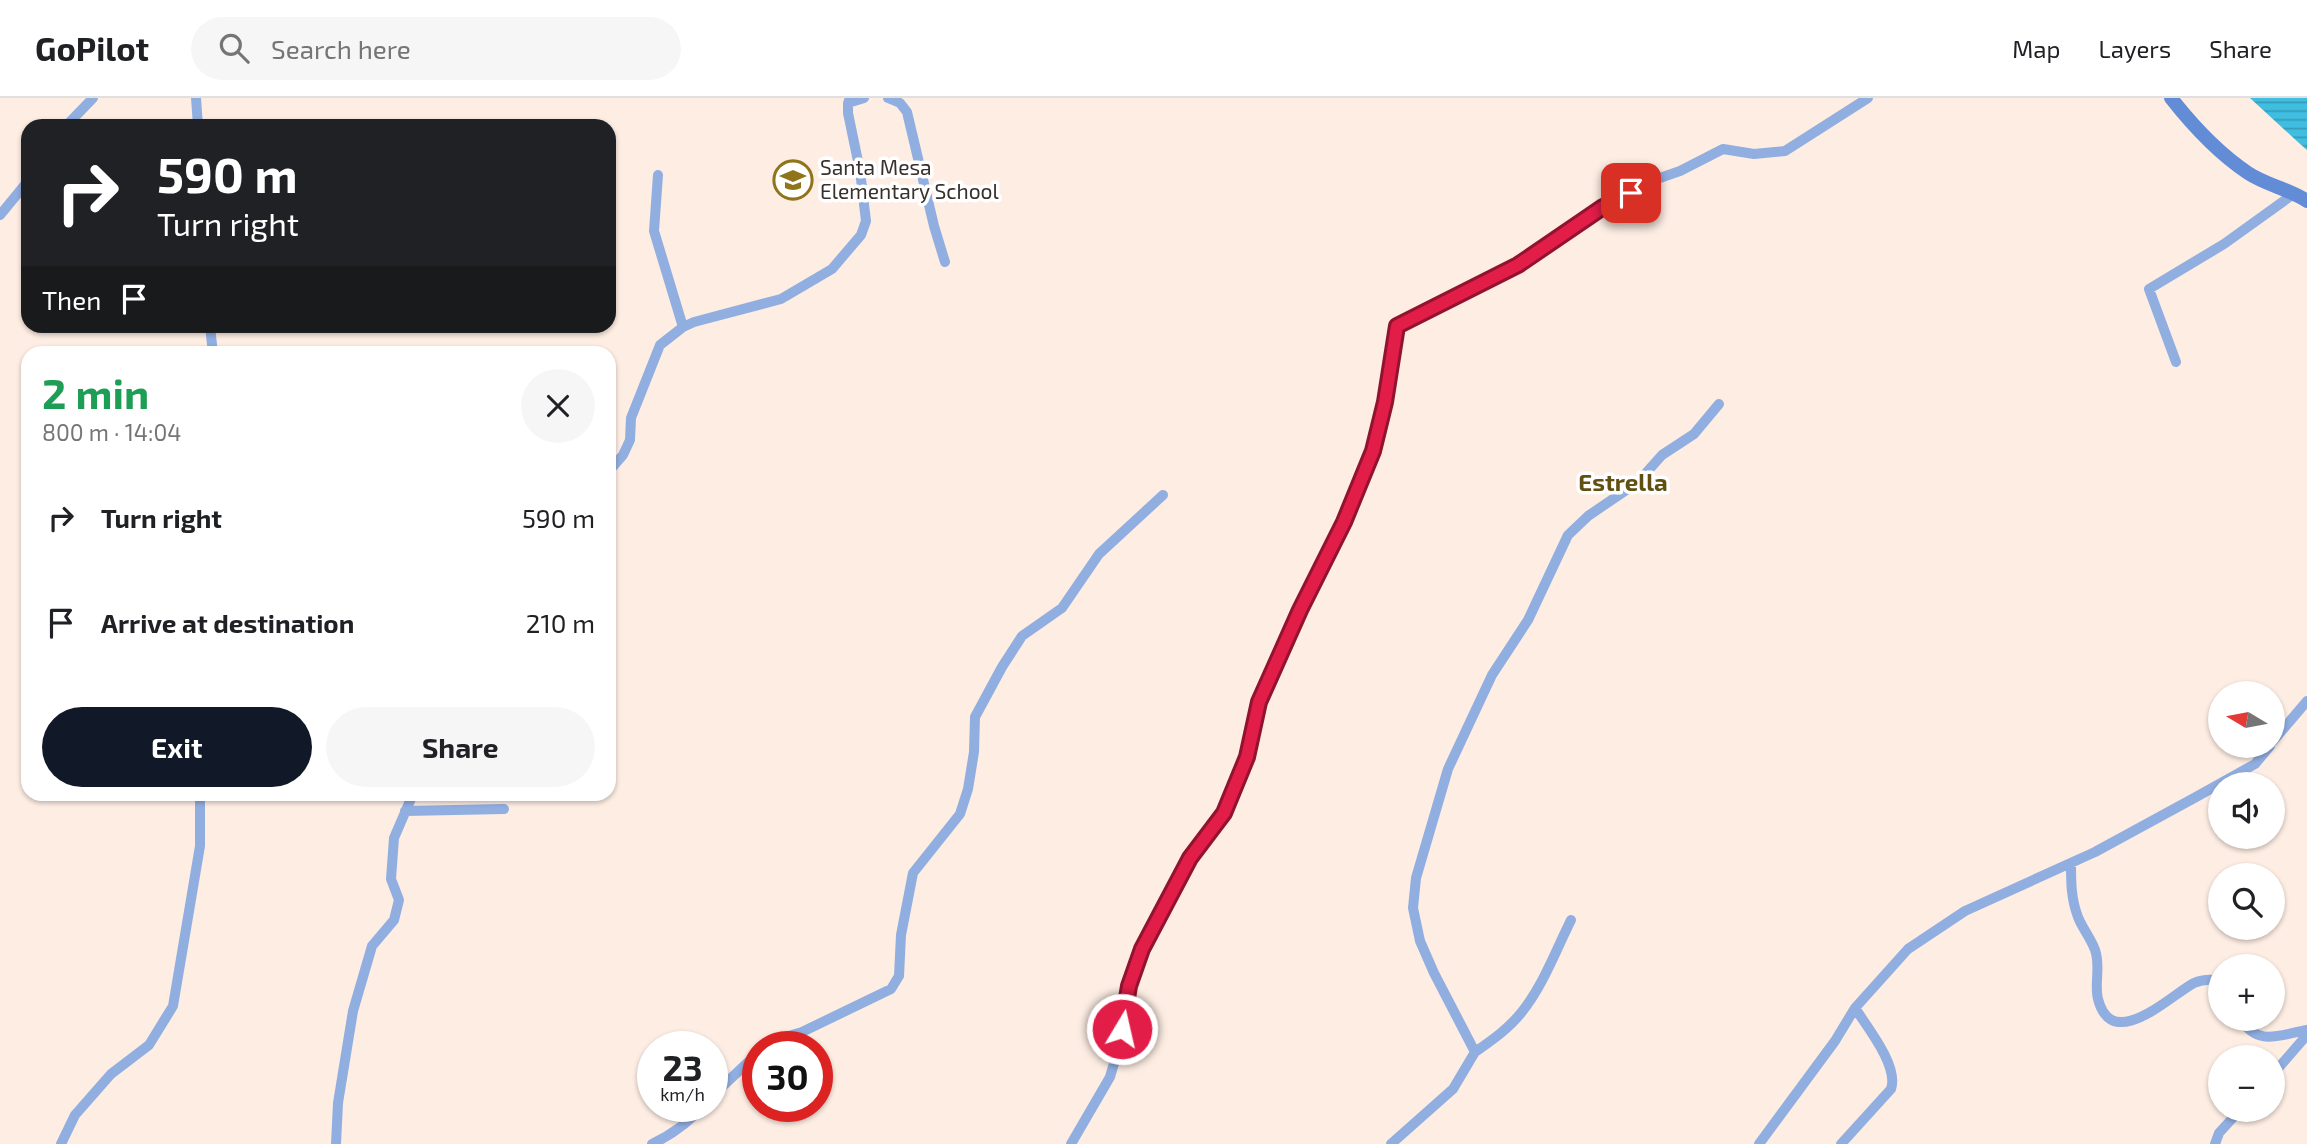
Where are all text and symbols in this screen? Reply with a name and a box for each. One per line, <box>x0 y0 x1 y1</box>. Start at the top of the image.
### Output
search box <box>191 17 681 80</box>
text: GoPilot <box>35 28 149 68</box>
icon: search <box>215 29 253 67</box>
text: Search here <box>271 33 411 64</box>
text: Map <box>2012 34 2060 63</box>
text: Layers <box>2098 34 2171 63</box>
text: Share <box>2209 34 2272 63</box>
text: 590 m <box>157 144 298 203</box>
icon: right <box>42 147 133 238</box>
place label: Santa Mesa Elementary School <box>820 154 1000 203</box>
school or university icon: Santa Mesa Elementary School <box>772 159 814 201</box>
pin <box>1601 163 1661 223</box>
icon: arrive <box>1612 174 1650 212</box>
text: Turn right <box>157 204 299 242</box>
icon: arrive <box>115 280 153 318</box>
text: Then <box>42 284 101 315</box>
text: 2 min <box>42 367 149 417</box>
button: close <box>521 369 595 443</box>
text: 800 m · 14:04 <box>42 418 181 446</box>
district label: Estrella <box>1578 467 1668 496</box>
icon: right <box>42 499 80 537</box>
text: Turn right <box>101 502 222 533</box>
text: 590 m <box>522 502 595 533</box>
icon: arrive <box>42 604 80 642</box>
text: Arrive at destination <box>101 607 354 638</box>
text: 210 m <box>526 607 595 638</box>
north arrow <box>2208 681 2286 758</box>
map controls <box>2208 681 2285 1122</box>
button: Exit <box>42 707 312 787</box>
button: Share <box>326 707 595 787</box>
button: sound <box>2208 772 2285 849</box>
button: search <box>2208 863 2285 940</box>
button: + <box>2208 954 2285 1031</box>
position arrow <box>1085 992 1159 1066</box>
speed limit sign: 30 <box>742 1031 833 1122</box>
button: − <box>2208 1045 2285 1122</box>
text: 23 <box>662 1046 703 1088</box>
text: km/h <box>660 1083 705 1105</box>

